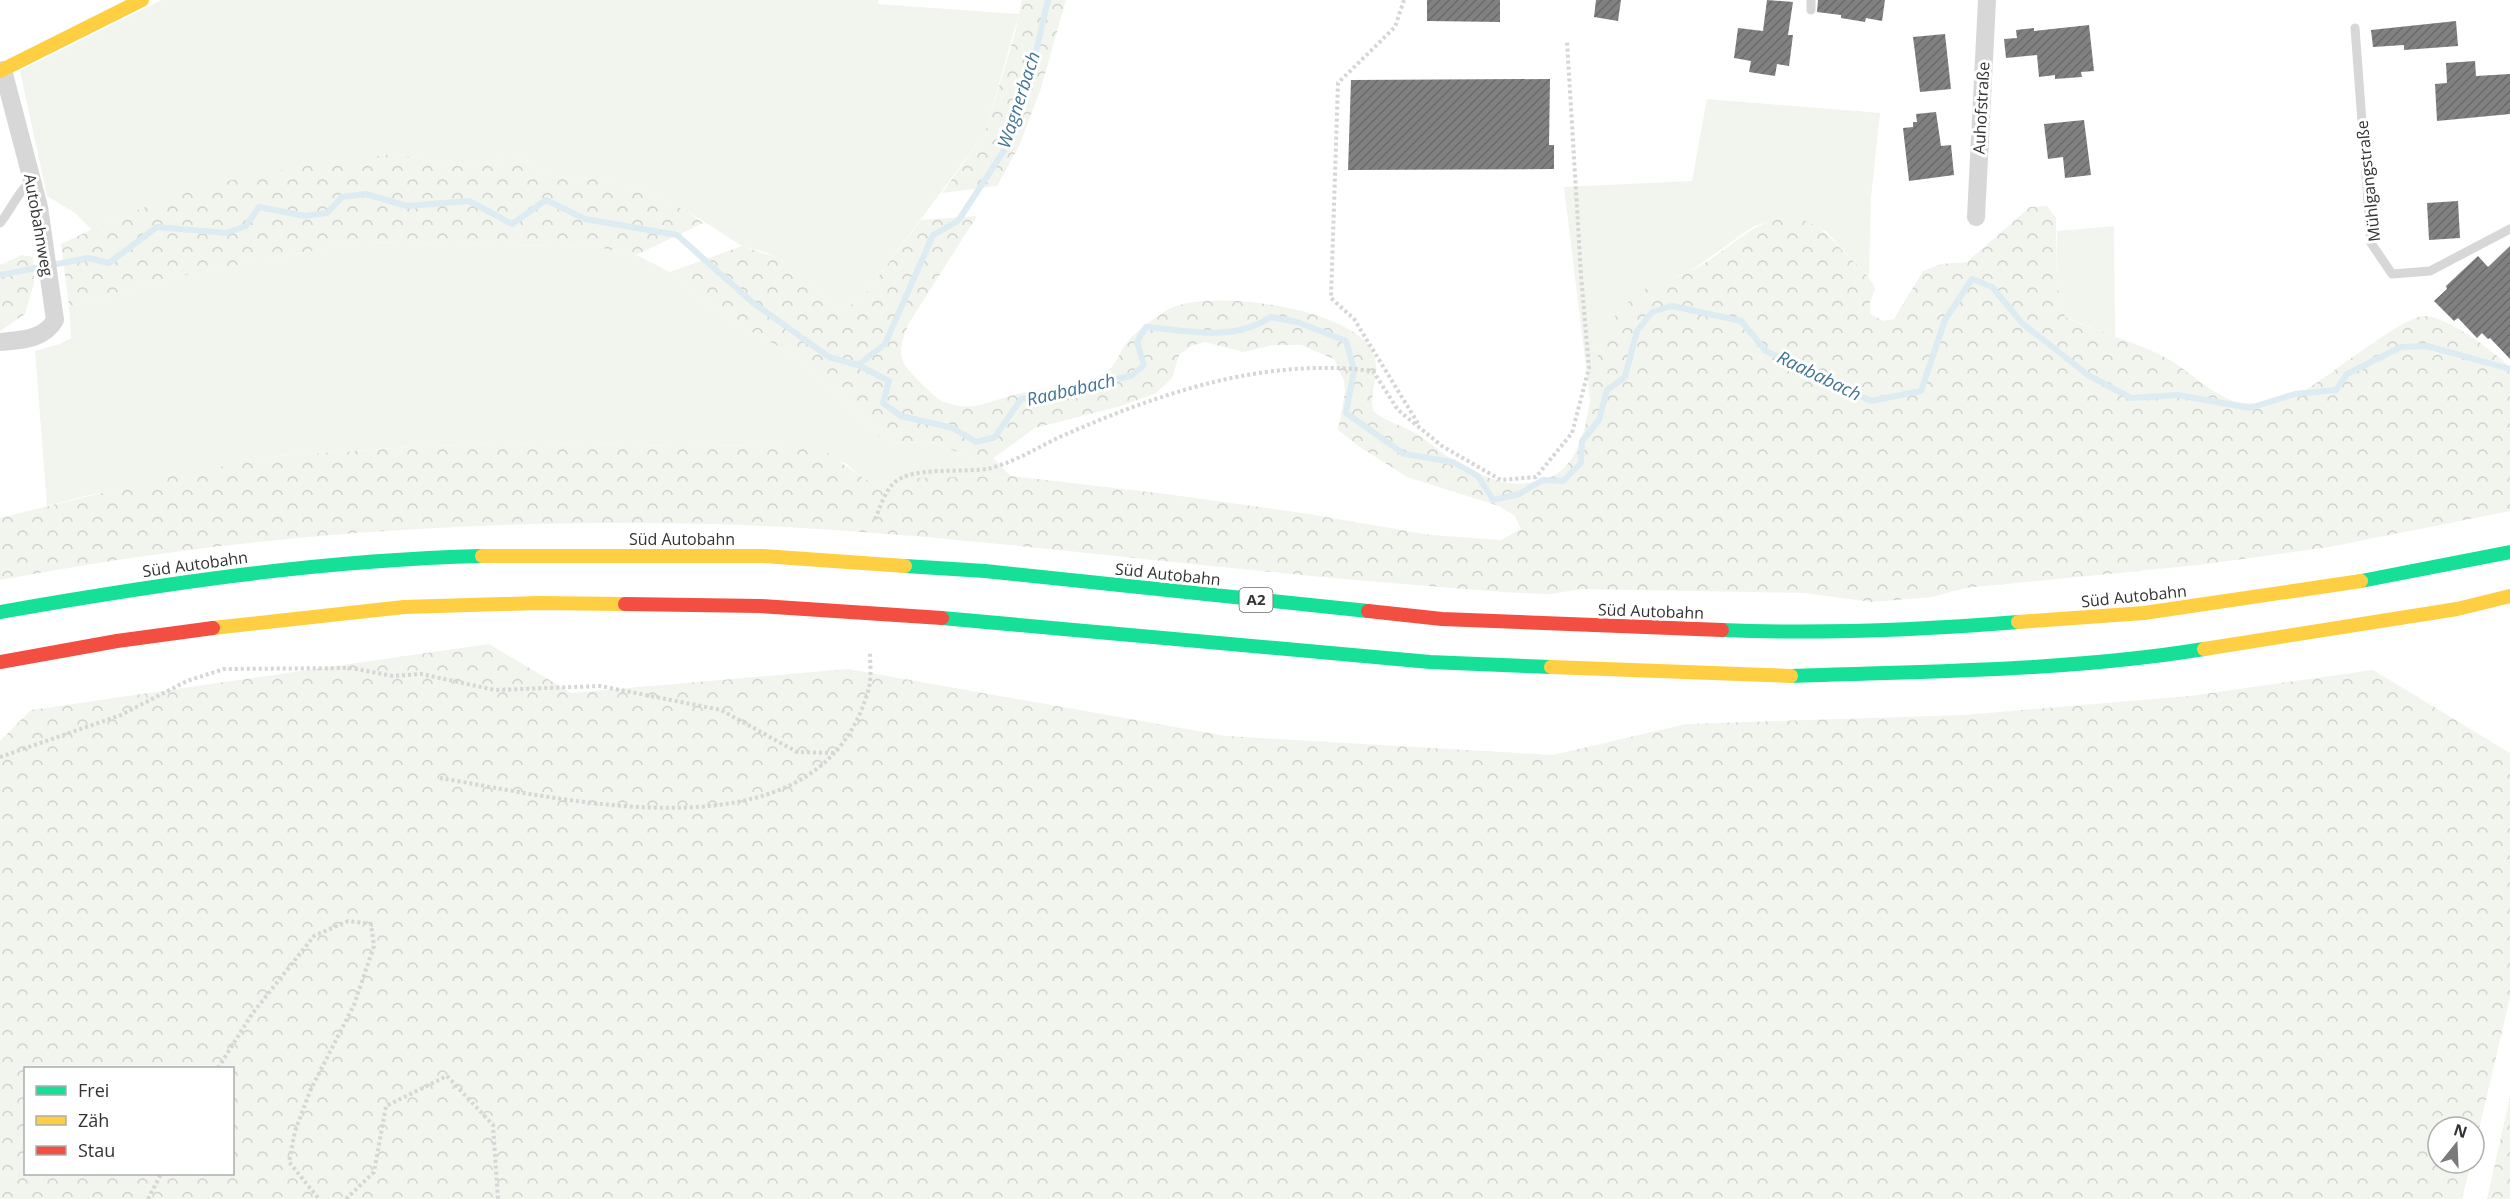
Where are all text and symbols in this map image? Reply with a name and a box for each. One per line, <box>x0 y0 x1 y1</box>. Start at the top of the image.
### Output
water label: Wagnerbach <box>991 48 1045 151</box>
street label: Auhofstraße <box>1968 61 1994 155</box>
street label: Mühlgangstraße <box>2351 119 2385 243</box>
street label: Autobahnweg <box>19 172 59 278</box>
water label: Raababach <box>1774 345 1865 406</box>
water label: Raababach <box>1024 367 1117 411</box>
street label: Süd Autobahn <box>629 528 735 550</box>
street label: Süd Autobahn <box>141 546 249 582</box>
street label: Süd Autobahn <box>1114 558 1222 590</box>
street label: Süd Autobahn <box>2080 580 2188 612</box>
road number: A2 <box>1240 588 1272 612</box>
street label: Süd Autobahn <box>1598 598 1704 624</box>
legend <box>24 1067 234 1175</box>
text: Frei <box>78 1078 109 1102</box>
text: Zäh <box>78 1108 109 1132</box>
north arrow <box>2426 1115 2486 1175</box>
text: N <box>2451 1118 2470 1143</box>
text: Stau <box>78 1138 115 1162</box>

